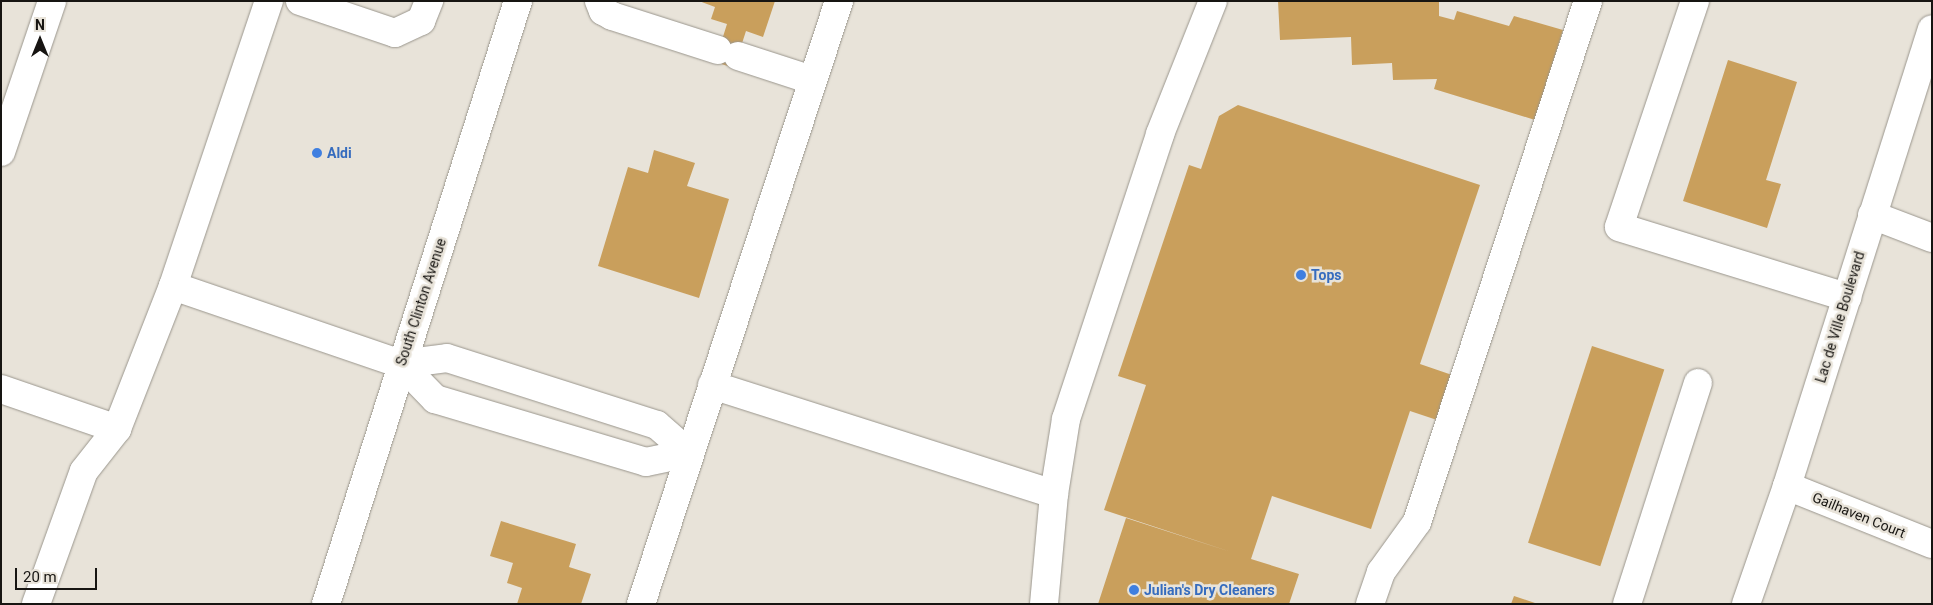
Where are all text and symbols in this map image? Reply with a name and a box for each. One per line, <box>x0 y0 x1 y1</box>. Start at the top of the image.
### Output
north arrow <box>15 15 65 65</box>
text: N <box>35 17 45 33</box>
place label: Aldi <box>327 145 352 161</box>
marker: Aldi <box>311 147 323 159</box>
street label: South Clinton Avenue <box>392 236 450 368</box>
street label: Lac de Ville Boulevard <box>1812 249 1868 385</box>
place label: Tops <box>1311 267 1341 283</box>
marker: Tops <box>1295 269 1307 281</box>
street label: Gailhaven Court <box>1810 489 1908 541</box>
scale bar <box>18 558 100 590</box>
text: 20 m <box>23 568 57 586</box>
place label: Julian's Dry Cleaners <box>1144 582 1275 598</box>
marker: Julian's Dry Cleaners <box>1128 584 1140 596</box>

